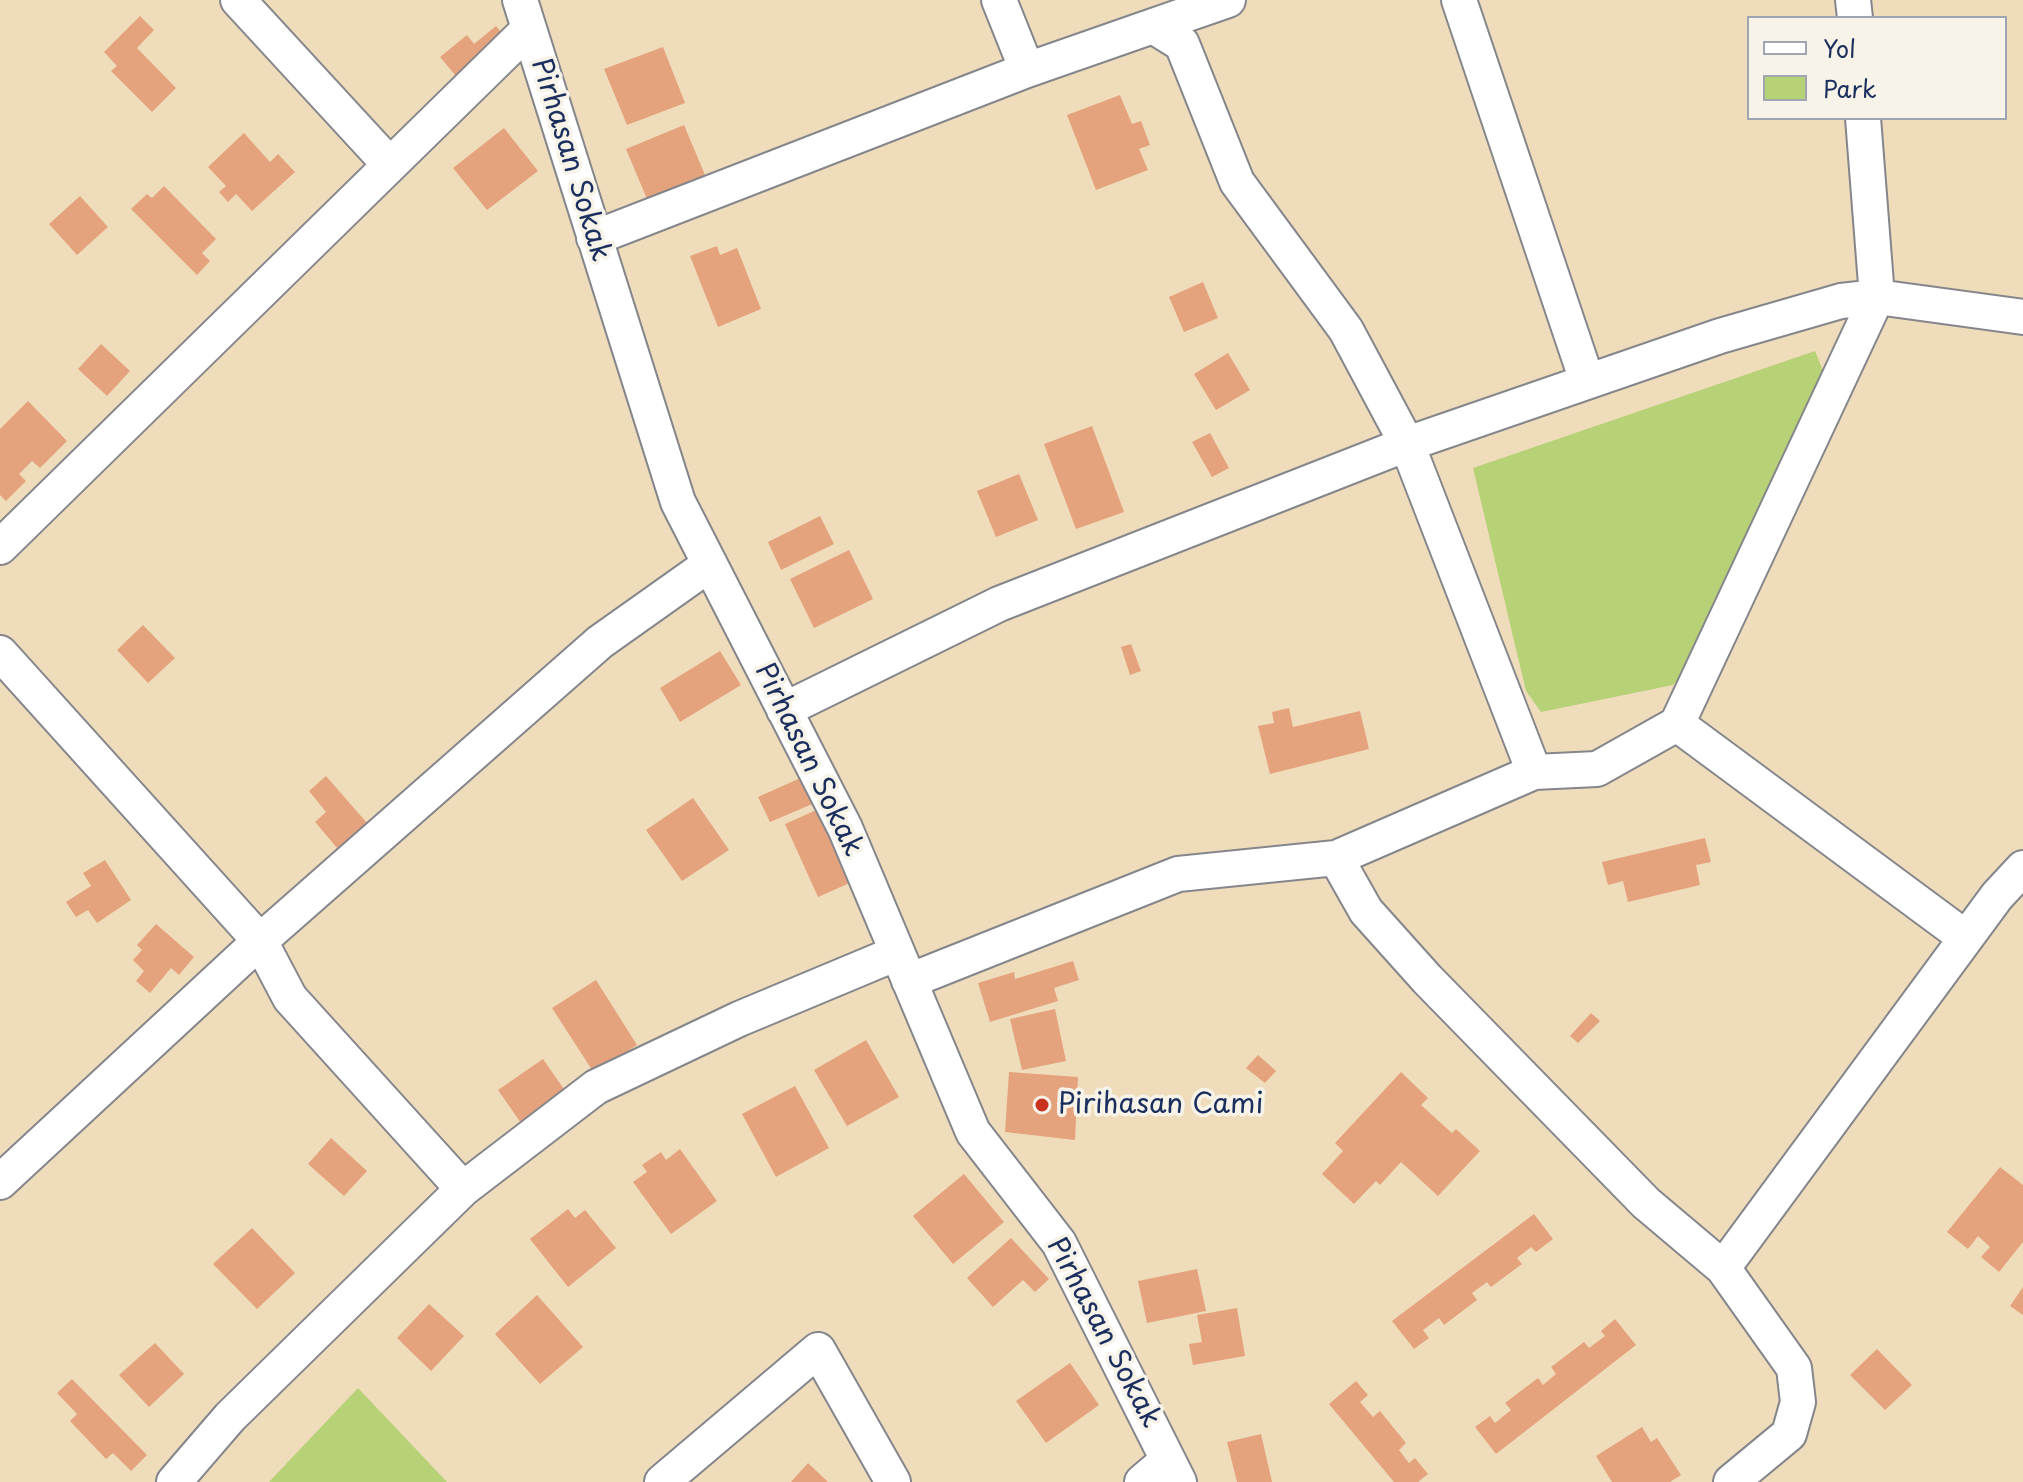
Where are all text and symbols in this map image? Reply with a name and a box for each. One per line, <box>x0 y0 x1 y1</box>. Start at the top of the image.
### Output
legend <box>1747 16 2007 120</box>
text: Yol <box>1823 30 1856 66</box>
street label: Pirhasan Sokak <box>523 54 617 266</box>
text: Park <box>1823 70 1877 106</box>
street label: Pirhasan Sokak <box>747 658 869 862</box>
place label: Pirihasan Cami <box>1058 1088 1264 1122</box>
marker: Pirihasan Cami <box>1033 1096 1051 1114</box>
street label: Pirhasan Sokak <box>1039 1232 1167 1434</box>

